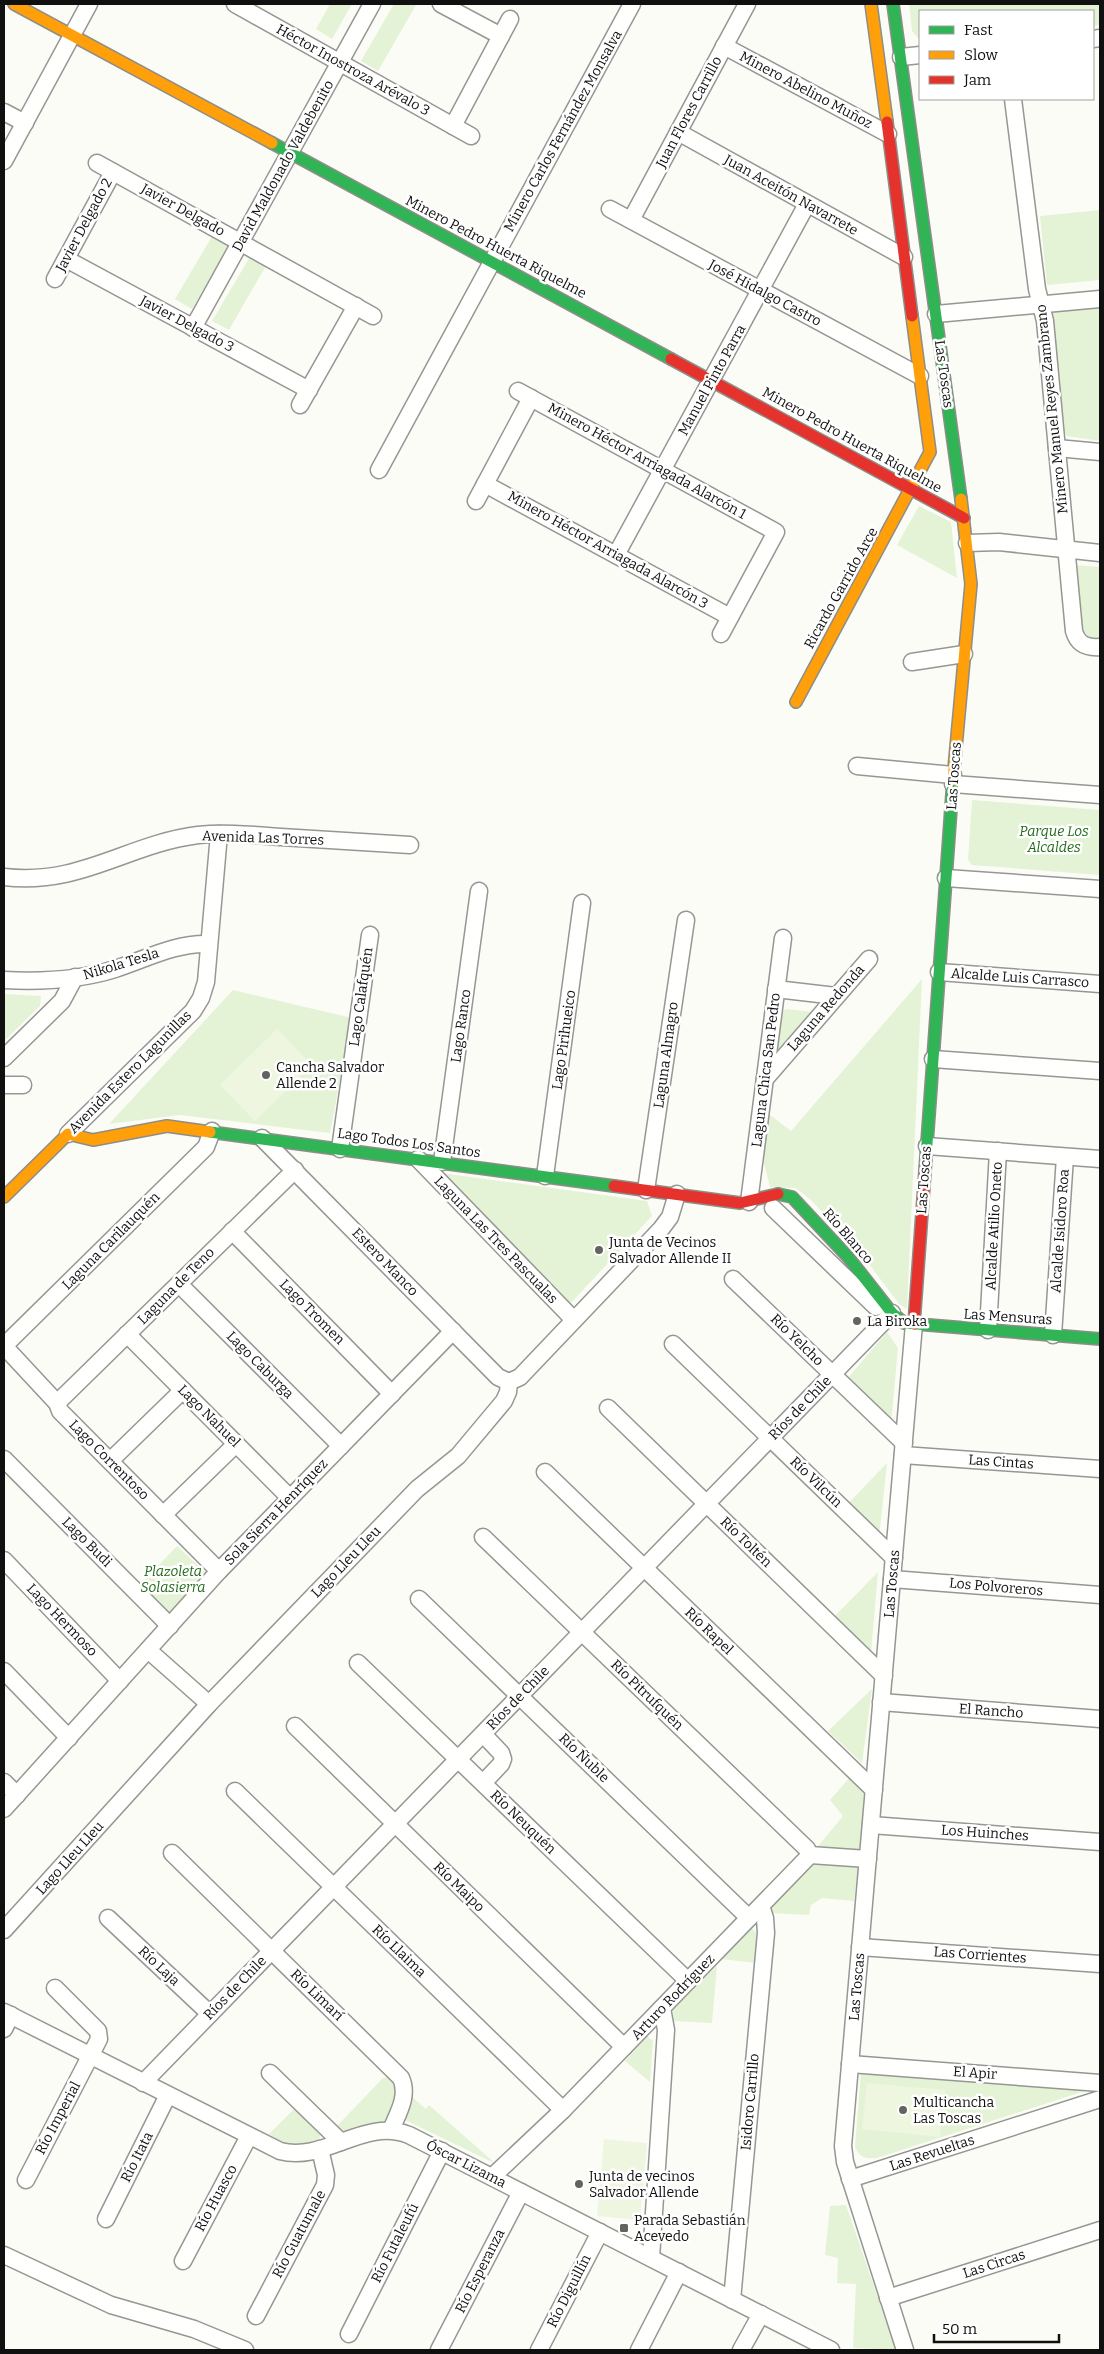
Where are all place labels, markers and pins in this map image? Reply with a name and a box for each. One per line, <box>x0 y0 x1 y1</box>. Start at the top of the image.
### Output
place label: Cancha Salvador Allende 2 <box>276 1059 384 1092</box>
marker: Cancha Salvador Allende 2 <box>260 1069 272 1081</box>
place label: Junta de Vecinos Salvador Allende II <box>608 1234 732 1267</box>
marker: Junta de Vecinos Salvador Allende II <box>593 1244 605 1256</box>
place label: La Biroka <box>867 1313 927 1330</box>
marker: La Biroka <box>851 1315 863 1327</box>
place label: Multicancha Las Toscas <box>913 2094 995 2127</box>
marker: Multicancha Las Toscas <box>897 2104 909 2116</box>
place label: Junta de vecinos Salvador Allende <box>588 2168 699 2201</box>
marker: Junta de vecinos Salvador Allende <box>573 2178 585 2190</box>
place label: Parada Sebastián Acevedo <box>634 2212 746 2245</box>
marker: Parada Sebastián Acevedo <box>618 2222 630 2234</box>

